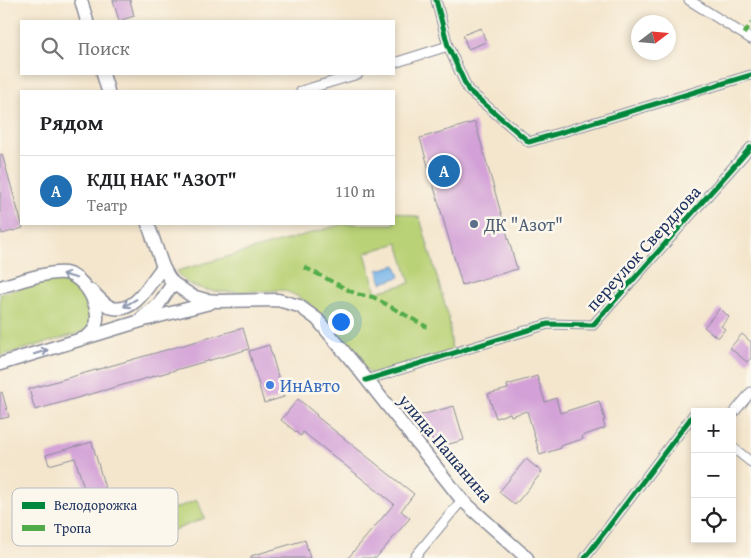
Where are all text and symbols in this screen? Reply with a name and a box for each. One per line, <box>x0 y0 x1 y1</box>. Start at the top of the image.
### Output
north arrow <box>631 15 676 60</box>
search box <box>20 20 395 75</box>
icon: search <box>38 34 66 62</box>
text: Поиск <box>78 34 130 62</box>
text: Рядом <box>40 107 103 138</box>
pin: A <box>428 152 460 190</box>
text: КДЦ НАК "АЗОТ" <box>87 165 237 193</box>
text: A <box>51 179 61 203</box>
text: 110 m <box>335 179 375 203</box>
street label: переулок Свердлова <box>579 179 707 317</box>
text: Театр <box>87 193 127 217</box>
place label: ДК "Азот" <box>483 211 563 238</box>
marker: ДК "Азот" <box>468 218 480 230</box>
one-way arrow <box>61 270 77 280</box>
one-way arrow <box>124 298 138 308</box>
your location <box>328 309 354 335</box>
one-way arrow <box>33 346 49 356</box>
place label: ИнАвто <box>280 372 340 399</box>
marker: ИнАвто <box>264 379 276 391</box>
street label: улица Пашанина <box>392 387 500 509</box>
map controls <box>691 408 736 543</box>
button: + <box>691 408 736 453</box>
button: − <box>691 453 736 498</box>
legend <box>12 488 178 546</box>
text: Велодорожка <box>54 495 137 515</box>
button: locate <box>691 498 736 543</box>
text: Тропа <box>54 518 91 538</box>

